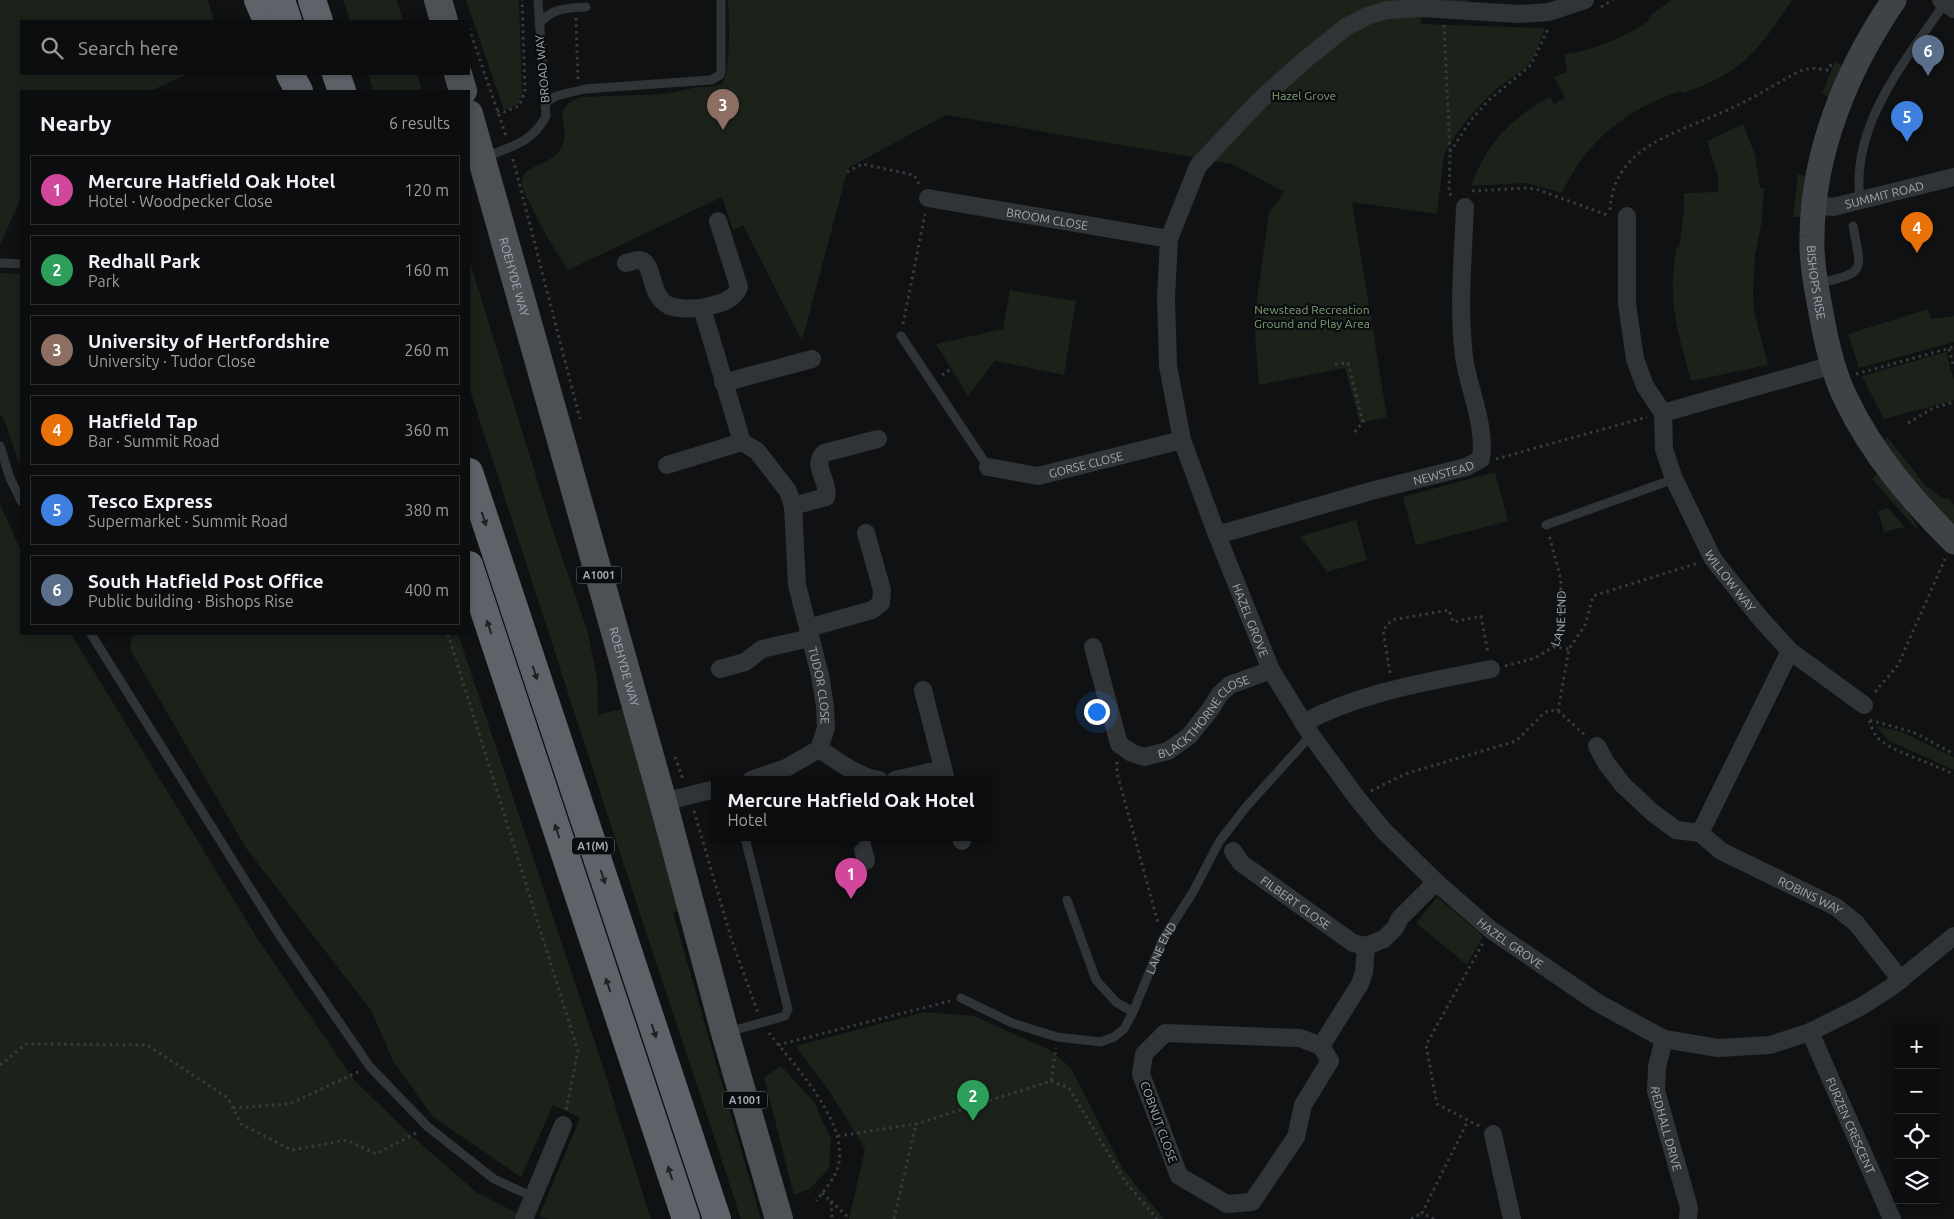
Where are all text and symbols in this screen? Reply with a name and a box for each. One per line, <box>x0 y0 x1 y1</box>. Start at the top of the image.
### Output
search box <box>20 20 470 75</box>
icon: search <box>38 34 66 62</box>
street label: BROAD WAY <box>533 34 551 104</box>
pin: 6 <box>1912 35 1944 76</box>
text: Search here <box>78 37 178 59</box>
pin: 3 <box>707 89 739 130</box>
park label: Hazel Grove <box>1272 89 1336 102</box>
pin: 5 <box>1891 101 1923 142</box>
text: Nearby <box>40 111 111 135</box>
text: 6 results <box>389 114 450 132</box>
text: Mercure Hatfield Oak Hotel <box>88 170 335 192</box>
street label: SUMMIT ROAD <box>1844 178 1925 210</box>
text: 1 <box>52 181 62 199</box>
text: 120 m <box>404 181 449 199</box>
text: Hotel · Woodpecker Close <box>88 192 273 210</box>
street label: BROOM CLOSE <box>1006 205 1089 232</box>
pin: 4 <box>1901 212 1933 253</box>
street label: ROEHYDE WAY <box>498 236 532 318</box>
street label: BISHOPS RISE <box>1805 245 1829 321</box>
text: Redhall Park <box>88 250 200 272</box>
text: 2 <box>52 261 62 279</box>
text: 160 m <box>404 261 449 279</box>
text: Park <box>88 272 120 290</box>
park label: Newstead Recreation Ground and Play Area <box>1254 303 1370 330</box>
text: University of Hertfordshire <box>88 330 330 352</box>
text: 3 <box>52 341 62 359</box>
text: 260 m <box>404 341 449 359</box>
text: University · Tudor Close <box>88 352 256 370</box>
text: Hatfield Tap <box>88 410 198 432</box>
text: 4 <box>52 421 62 439</box>
text: 360 m <box>404 421 449 439</box>
text: Bar · Summit Road <box>88 432 220 450</box>
street label: GORSE CLOSE <box>1047 448 1124 480</box>
street label: NEWSTEAD <box>1412 457 1476 487</box>
text: Tesco Express <box>88 490 213 512</box>
text: 5 <box>52 501 62 519</box>
text: 380 m <box>404 501 449 519</box>
one-way arrow <box>481 511 488 526</box>
text: Supermarket · Summit Road <box>88 512 288 530</box>
street label: WILLOW WAY <box>1703 548 1758 614</box>
road number: A1001 <box>576 566 622 584</box>
text: South Hatfield Post Office <box>88 570 324 592</box>
text: 6 <box>52 581 62 599</box>
text: 400 m <box>404 581 449 599</box>
street label: HAZEL GROVE <box>1231 581 1272 659</box>
street label: LANE END <box>1548 590 1567 648</box>
text: Public building · Bishops Rise <box>88 592 294 610</box>
one-way arrow <box>485 619 493 634</box>
street label: ROEHYDE WAY <box>607 625 642 708</box>
street label: TUDOR CLOSE <box>807 645 832 725</box>
one-way arrow <box>532 666 540 681</box>
street label: BLACKTHORNE CLOSE <box>1156 672 1251 760</box>
your location <box>1084 699 1110 725</box>
popup <box>711 776 991 841</box>
text: Mercure Hatfield Oak Hotel <box>727 789 975 811</box>
text: Hotel <box>727 811 767 829</box>
one-way arrow <box>553 823 561 838</box>
road number: A1(M) <box>572 838 614 854</box>
pin: 1 <box>835 858 867 899</box>
one-way arrow <box>599 870 607 885</box>
street label: FILBERT CLOSE <box>1259 873 1333 932</box>
street label: ROBINS WAY <box>1776 873 1845 916</box>
street label: HAZEL GROVE <box>1475 915 1546 971</box>
street label: LANE END <box>1143 920 1179 976</box>
one-way arrow <box>604 977 612 992</box>
one-way arrow <box>651 1024 659 1039</box>
map controls <box>1894 1024 1939 1204</box>
button: + <box>1894 1024 1939 1069</box>
button: − <box>1894 1069 1939 1114</box>
street label: FURZEN CRESCENT <box>1824 1075 1878 1176</box>
street label: COBNUT CLOSE <box>1138 1079 1180 1165</box>
pin: 2 <box>957 1080 989 1121</box>
street label: REDHALL DRIVE <box>1649 1086 1685 1173</box>
road number: A1001 <box>722 1092 768 1108</box>
button: locate <box>1894 1114 1939 1159</box>
button: layers <box>1894 1159 1939 1204</box>
one-way arrow <box>666 1165 673 1180</box>

